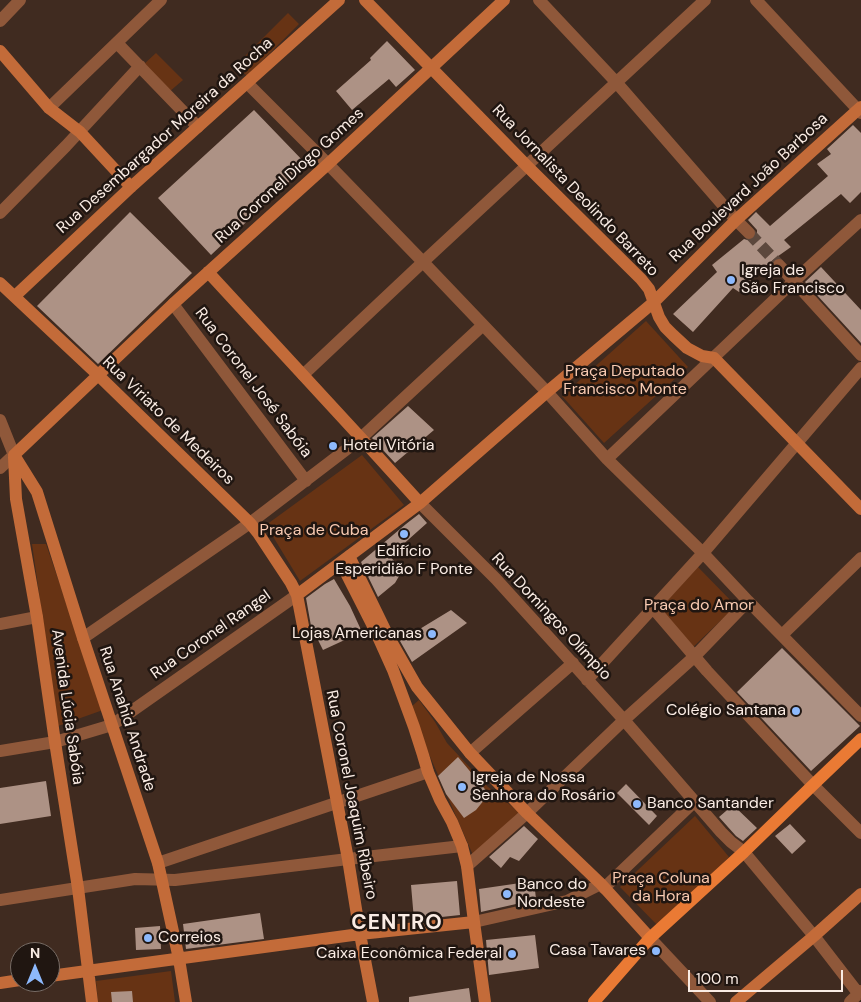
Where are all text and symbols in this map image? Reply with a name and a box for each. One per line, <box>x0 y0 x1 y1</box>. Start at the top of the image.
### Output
street label: Rua Desembargador Moreira da Rocha <box>53 34 277 238</box>
street label: Rua Jornalista Deolindo Barreto <box>488 101 662 281</box>
street label: Rua Coronel Diogo Gomes <box>212 104 368 248</box>
street label: Rua Boulevard João Barbosa <box>666 110 832 266</box>
place label: Igreja de São Francisco <box>741 261 845 299</box>
marker: Igreja de São Francisco <box>725 274 737 286</box>
street label: Rua Coronel José Sabóia <box>190 304 316 462</box>
street label: Rua Viriato de Medeiros <box>98 353 238 489</box>
park label: Praça Deputado Francisco Monte <box>563 362 687 400</box>
place label: Hotel Vitória <box>343 436 435 456</box>
marker: Hotel Vitória <box>327 440 339 452</box>
park label: Praça de Cuba <box>260 521 368 541</box>
marker: Edifício Esperidião F Ponte <box>398 528 410 540</box>
place label: Edifício Esperidião F Ponte <box>335 542 473 580</box>
street label: Rua Domingos Olímpio <box>487 549 615 685</box>
street label: Rua Coronel Rangel <box>147 586 275 684</box>
park label: Praça do Amor <box>644 596 754 616</box>
place label: Lojas Americanas <box>292 624 422 644</box>
street label: Avenida Lúcia Sabóia <box>47 628 87 786</box>
marker: Lojas Americanas <box>426 628 438 640</box>
street label: Rua Anahid Andrade <box>95 644 159 794</box>
street label: Rua Coronel Joaquim Ribeiro <box>321 689 381 901</box>
place label: Colégio Santana <box>666 701 786 721</box>
marker: Colégio Santana <box>790 705 802 717</box>
place label: Igreja de Nossa Senhora do Rosário <box>472 768 615 806</box>
marker: Igreja de Nossa Senhora do Rosário <box>456 781 468 793</box>
place label: Banco Santander <box>647 794 774 814</box>
marker: Banco Santander <box>631 798 643 810</box>
park label: Praça Coluna da Hora <box>612 869 710 907</box>
place label: Banco do Nordeste <box>517 875 587 913</box>
marker: Banco do Nordeste <box>501 888 513 900</box>
district label: CENTRO <box>351 910 443 936</box>
place label: Correios <box>158 928 221 948</box>
marker: Correios <box>142 932 154 944</box>
place label: Casa Tavares <box>549 941 646 961</box>
north arrow <box>10 942 60 992</box>
text: N <box>30 944 40 962</box>
place label: Caixa Econômica Federal <box>316 944 502 964</box>
marker: Casa Tavares <box>650 945 662 957</box>
marker: Caixa Econômica Federal <box>506 948 518 960</box>
scale bar <box>691 960 846 992</box>
text: 100 m <box>696 969 739 989</box>

